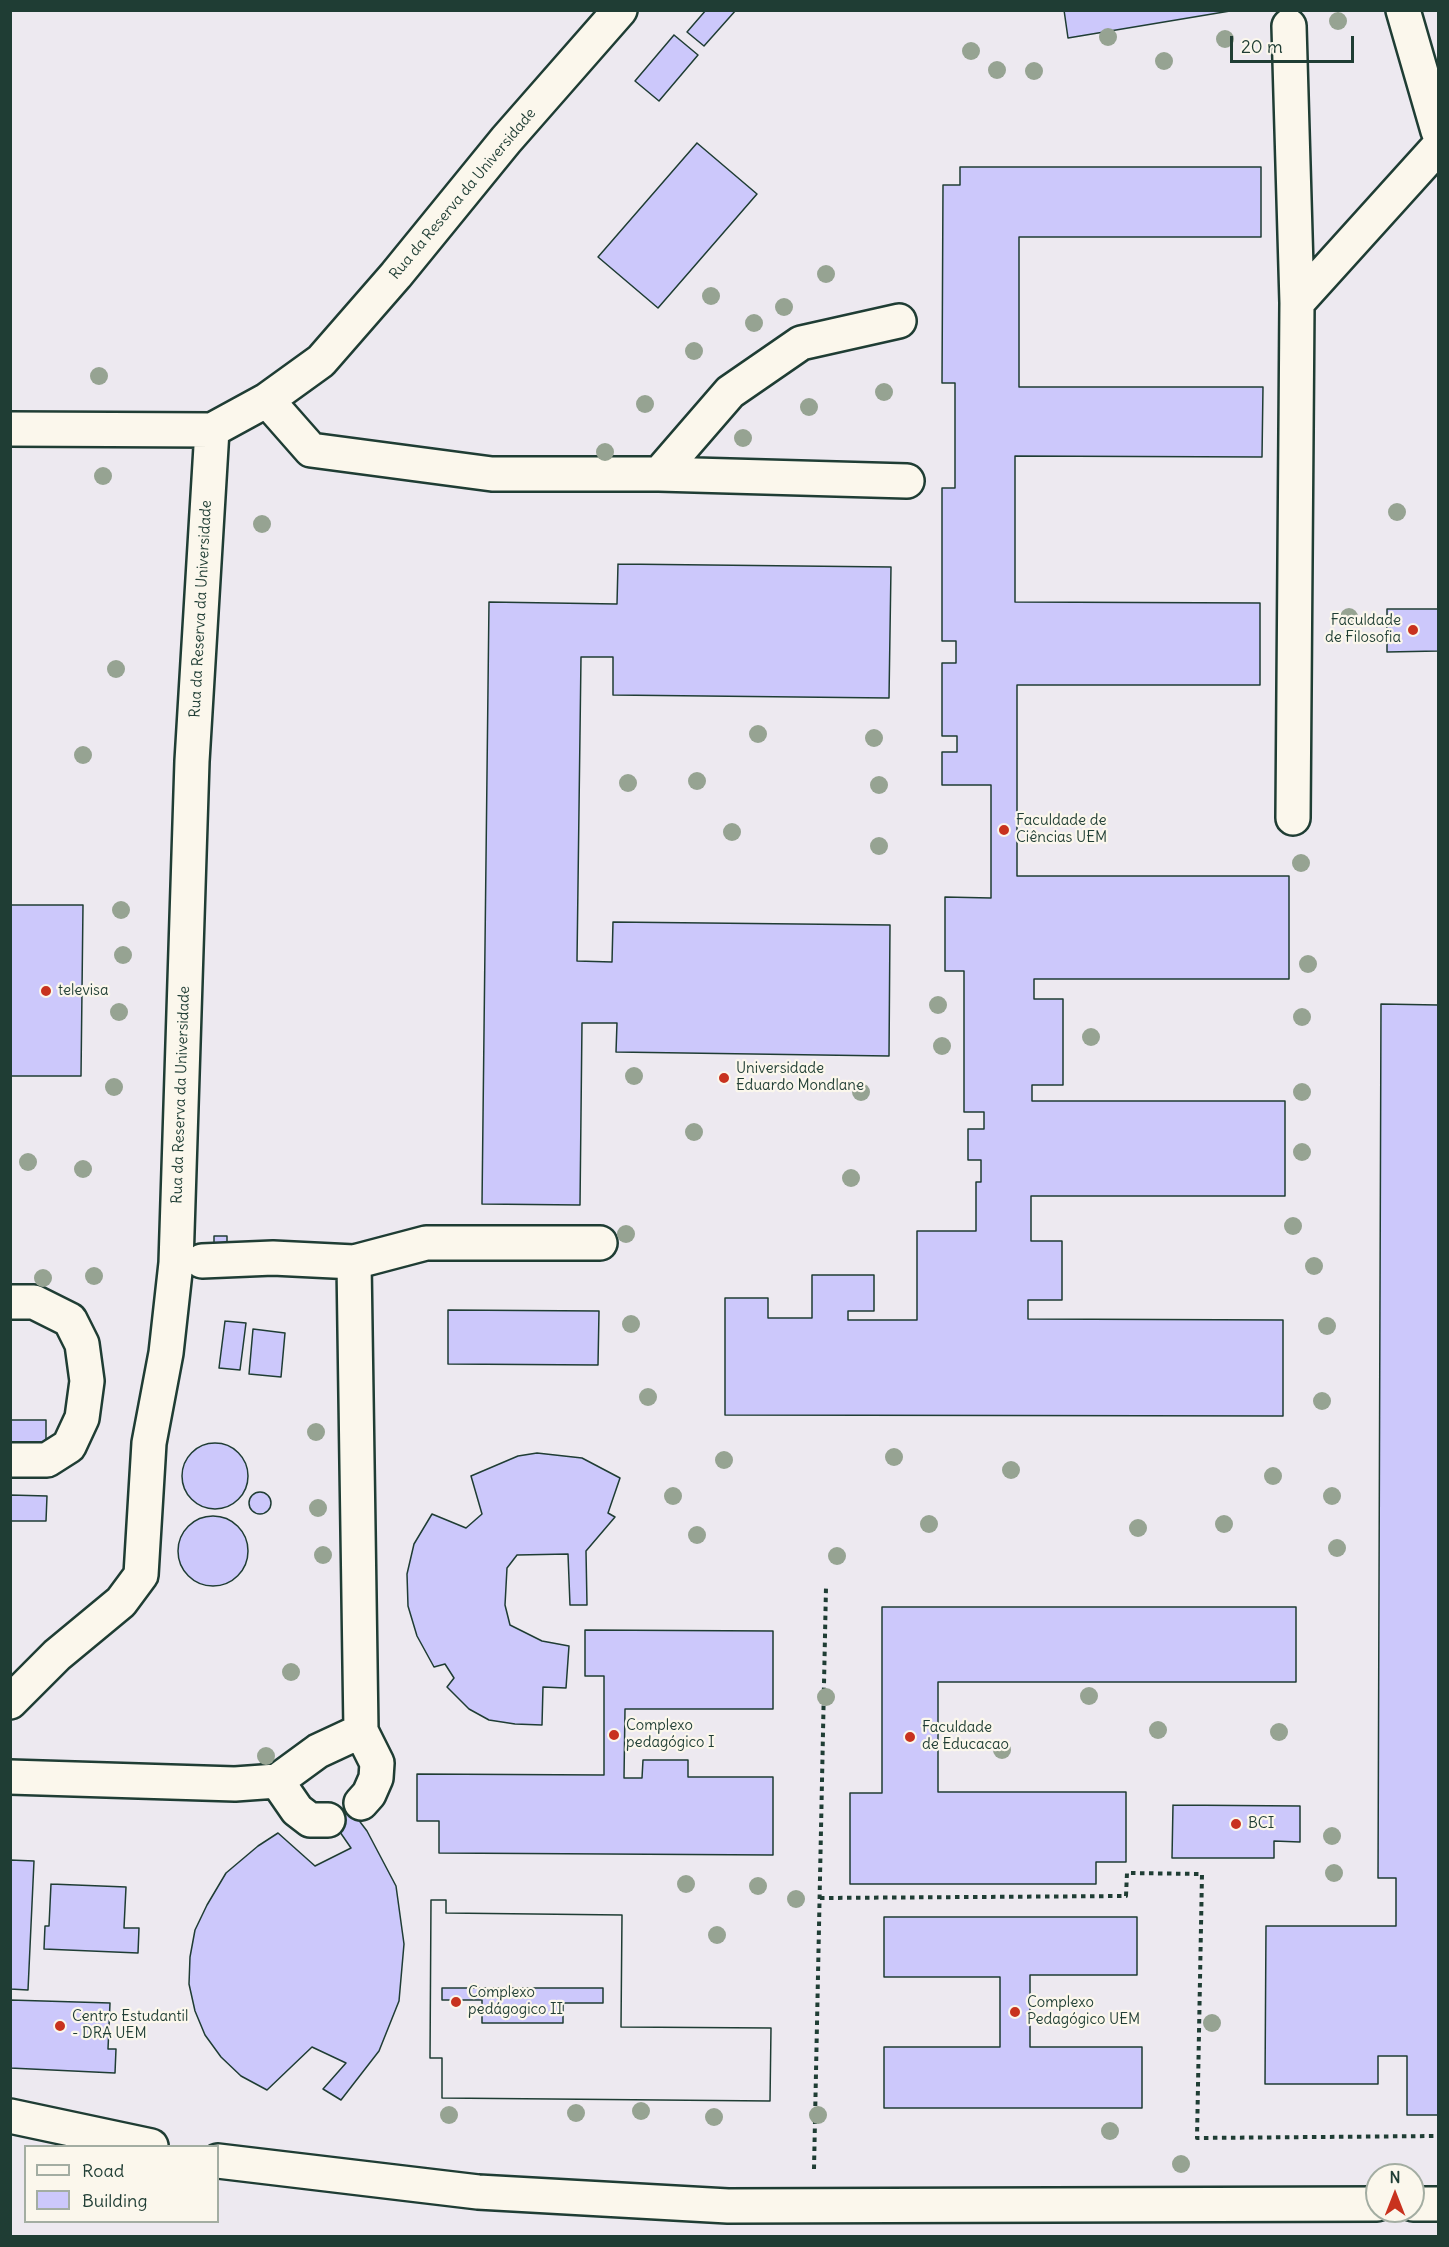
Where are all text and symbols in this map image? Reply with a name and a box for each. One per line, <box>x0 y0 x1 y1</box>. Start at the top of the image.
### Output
scale bar <box>1233 24 1358 62</box>
text: 20 m <box>1241 35 1283 58</box>
street label: Rua da Reserva da Universidade <box>386 105 540 283</box>
street label: Rua da Reserva da Universidade <box>186 500 216 718</box>
place label: Faculdade de Filosofia <box>1325 612 1401 647</box>
marker: Faculdade de Filosofia <box>1406 623 1420 637</box>
place label: Faculdade de Ciências UEM <box>1016 812 1107 847</box>
marker: Faculdade de Ciências UEM <box>997 823 1011 837</box>
place label: televisa <box>58 982 108 1000</box>
marker: televisa <box>39 984 53 998</box>
street label: Rua da Reserva da Universidade <box>168 986 194 1204</box>
place label: Universidade Eduardo Mondlane <box>736 1060 864 1095</box>
marker: Universidade Eduardo Mondlane <box>717 1071 731 1085</box>
place label: Complexo pedagógico I <box>626 1717 715 1752</box>
place label: Faculdade de Educacao <box>922 1719 1009 1754</box>
marker: Complexo pedagógico I <box>607 1728 621 1742</box>
marker: Faculdade de Educacao <box>903 1730 917 1744</box>
place label: BCI <box>1248 1815 1274 1833</box>
marker: BCI <box>1229 1817 1243 1831</box>
place label: Complexo pedágogico II <box>468 1984 563 2019</box>
place label: Complexo Pedagógico UEM <box>1027 1994 1140 2029</box>
marker: Complexo pedágogico II <box>449 1995 463 2009</box>
marker: Complexo Pedagógico UEM <box>1008 2005 1022 2019</box>
place label: Centro Estudantil - DRA UEM <box>72 2008 188 2043</box>
marker: Centro Estudantil - DRA UEM <box>53 2019 67 2033</box>
legend <box>24 2145 219 2223</box>
text: Road <box>82 2159 124 2182</box>
north arrow <box>1365 2163 1425 2223</box>
text: N <box>1389 2167 1401 2187</box>
text: Building <box>82 2189 147 2212</box>

